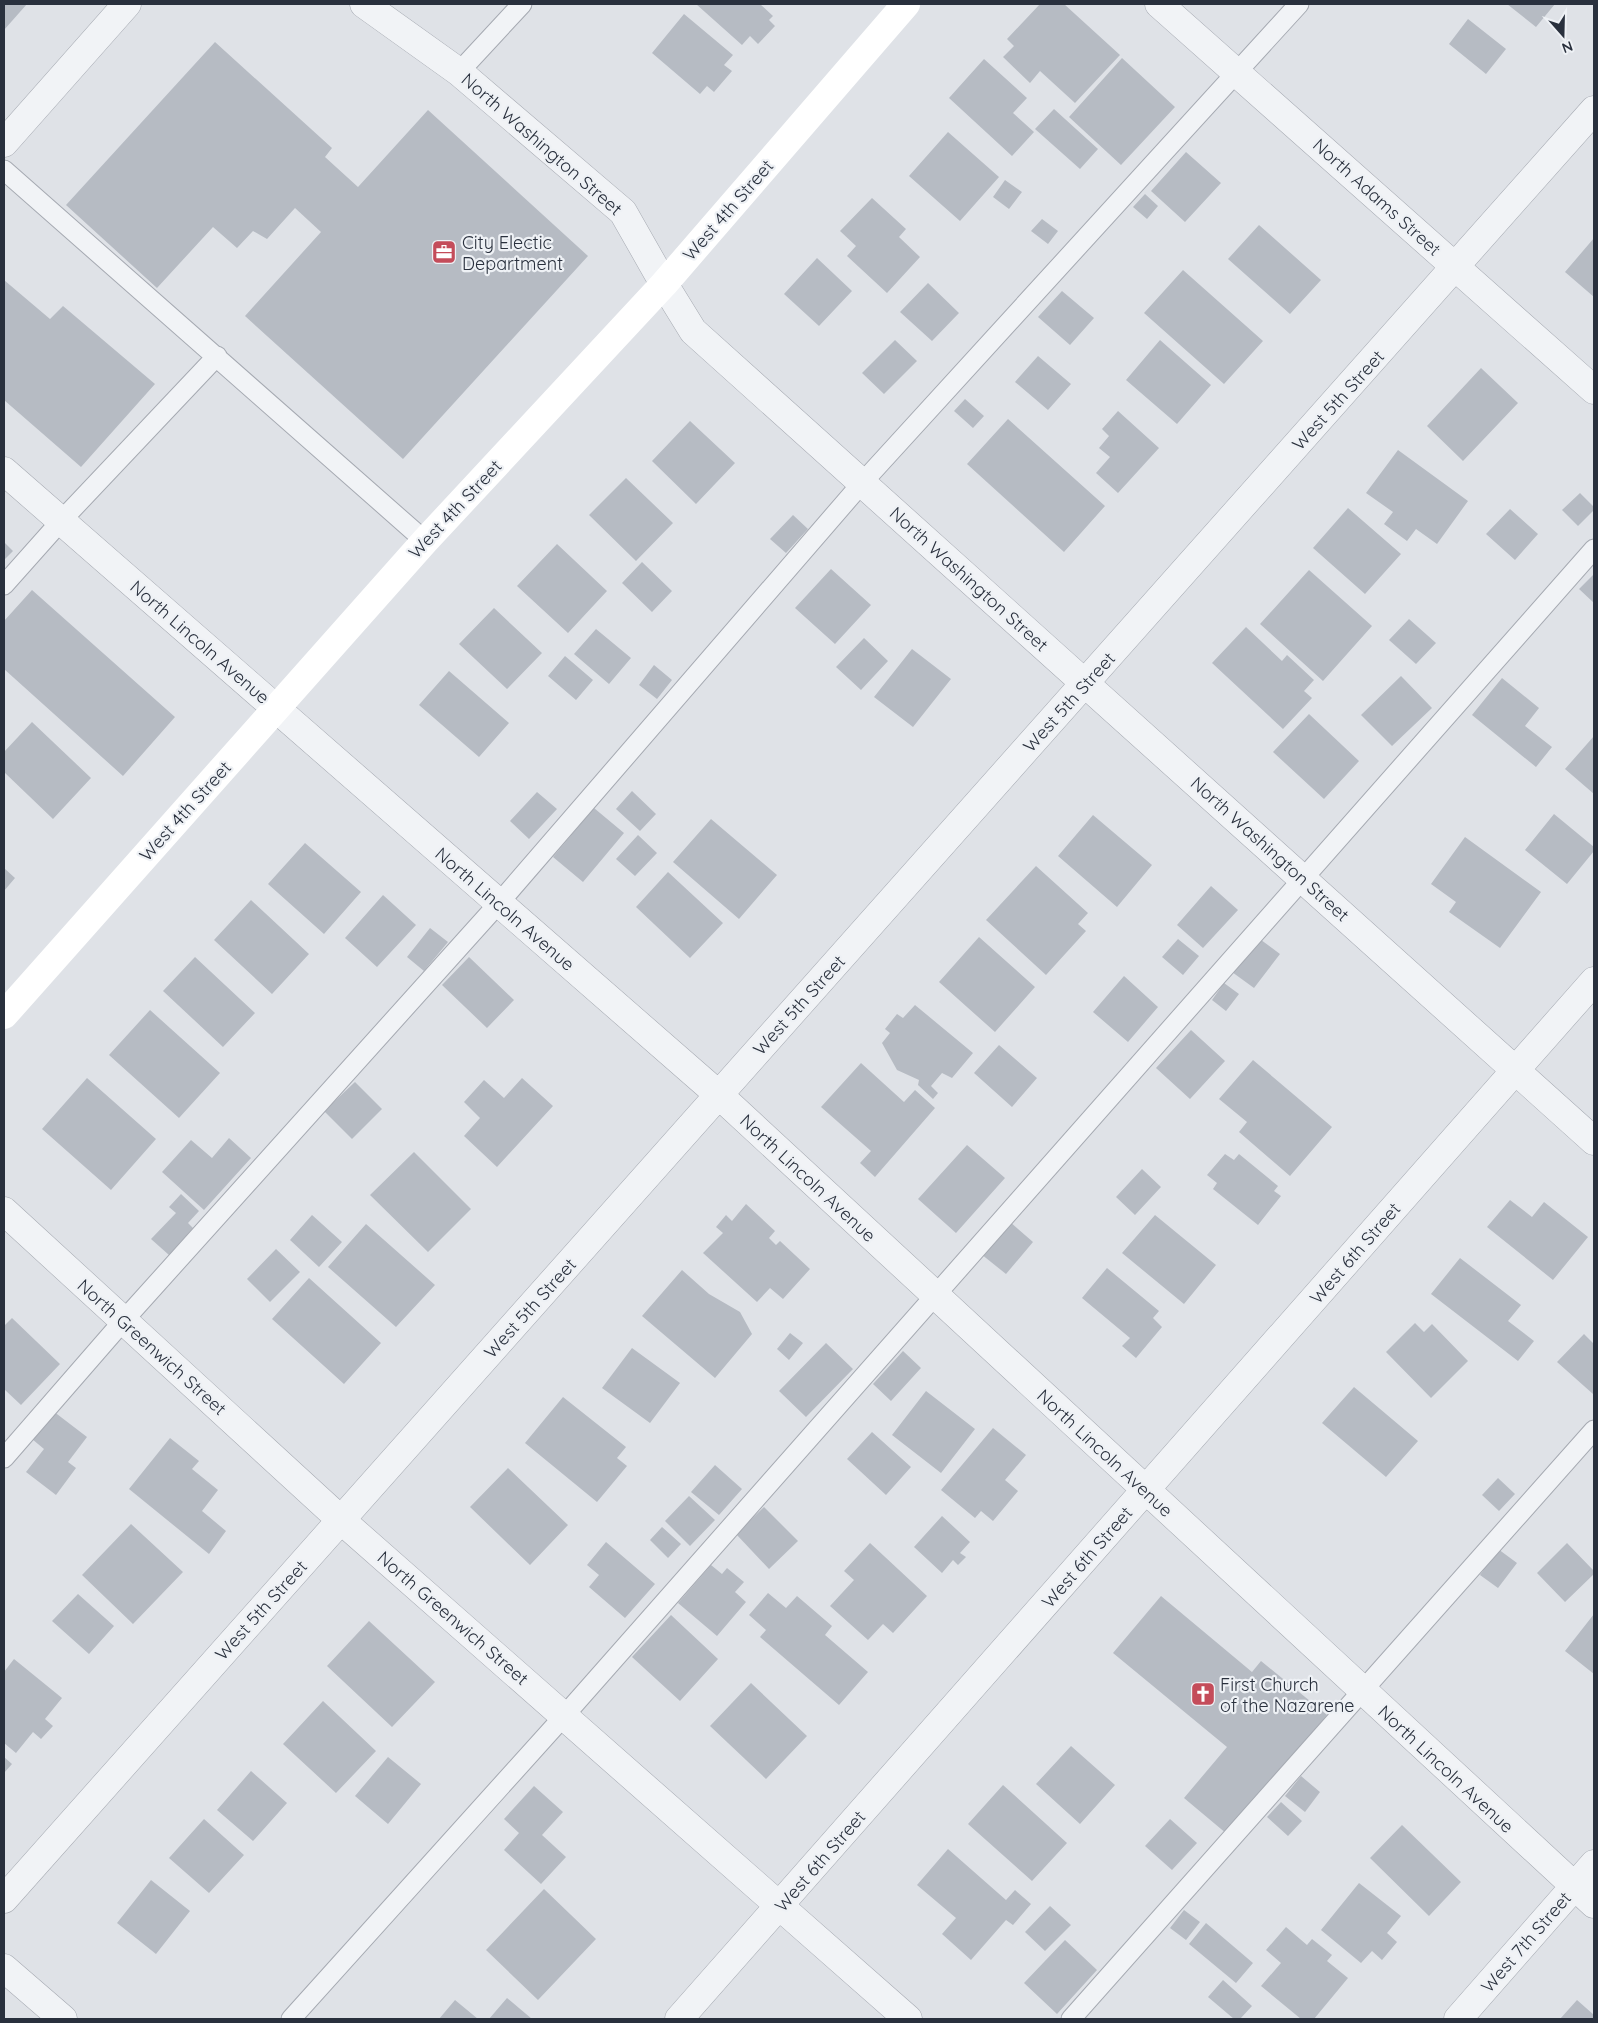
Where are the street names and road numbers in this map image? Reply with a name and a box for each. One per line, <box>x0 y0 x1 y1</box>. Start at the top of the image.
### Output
street label: North Washington Street <box>457 68 627 220</box>
street label: North Adams Street <box>1308 133 1446 261</box>
street label: West 4th Street <box>678 155 778 265</box>
street label: West 5th Street <box>1287 345 1389 455</box>
street label: West 4th Street <box>403 455 507 563</box>
street label: North Washington Street <box>885 502 1053 656</box>
street label: North Lincoln Avenue <box>126 575 274 709</box>
street label: West 5th Street <box>1018 647 1120 757</box>
street label: West 4th Street <box>134 756 236 866</box>
street label: North Washington Street <box>1186 772 1354 926</box>
street label: North Lincoln Avenue <box>431 842 579 976</box>
street label: West 5th Street <box>748 950 850 1060</box>
street label: North Lincoln Avenue <box>735 1109 881 1247</box>
street label: West 6th Street <box>1305 1198 1405 1308</box>
street label: West 5th Street <box>479 1253 581 1363</box>
street label: North Greenwich Street <box>73 1274 231 1420</box>
street label: North Lincoln Avenue <box>1032 1384 1178 1522</box>
street label: West 6th Street <box>1037 1502 1137 1612</box>
street label: North Greenwich Street <box>373 1546 533 1690</box>
street label: West 5th Street <box>210 1555 312 1665</box>
street label: North Lincoln Avenue <box>1373 1700 1519 1838</box>
street label: West 6th Street <box>770 1806 870 1916</box>
street label: West 7th Street <box>1476 1887 1576 1997</box>

